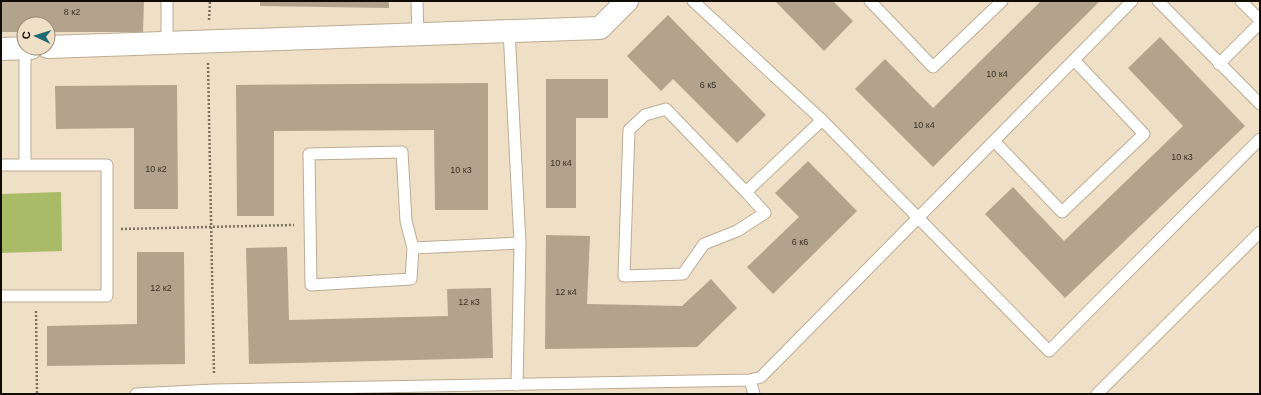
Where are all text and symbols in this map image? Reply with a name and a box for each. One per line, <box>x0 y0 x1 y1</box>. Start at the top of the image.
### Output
house number: 8 к2 <box>64 7 80 17</box>
north arrow <box>16 16 56 56</box>
text: С <box>20 31 32 40</box>
house number: 10 к4 <box>986 69 1008 79</box>
house number: 6 к5 <box>700 80 716 90</box>
house number: 10 к4 <box>913 120 935 130</box>
house number: 10 к3 <box>1171 152 1193 162</box>
house number: 10 к4 <box>550 158 572 168</box>
house number: 10 к2 <box>145 164 167 174</box>
house number: 10 к3 <box>450 165 472 175</box>
house number: 6 к6 <box>792 237 808 247</box>
house number: 12 к2 <box>150 283 172 293</box>
house number: 12 к4 <box>555 287 577 297</box>
house number: 12 к3 <box>458 297 480 307</box>

